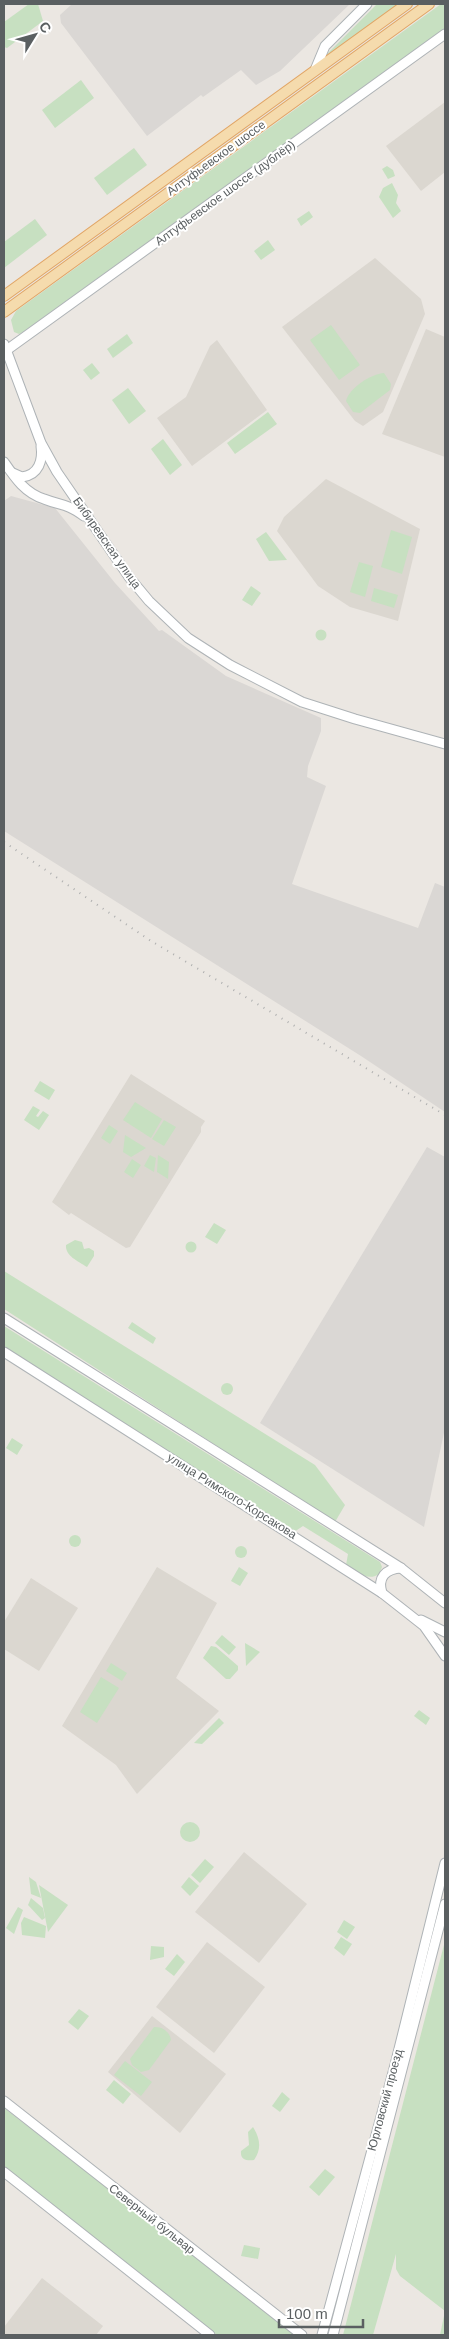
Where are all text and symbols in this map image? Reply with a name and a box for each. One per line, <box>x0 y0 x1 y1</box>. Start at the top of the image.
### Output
north arrow <box>10 10 60 60</box>
text: С <box>36 18 55 36</box>
street label: Алтуфьевское шоссе <box>164 117 268 199</box>
street label: Алтуфьевское шоссе (дублёр) <box>152 137 298 249</box>
street label: Бибиревская улица <box>70 494 144 592</box>
street label: улица Римского-Корсакова <box>165 1450 300 1542</box>
street label: Юрловский проезд <box>365 2048 405 2152</box>
street label: Северный бульвар <box>106 2181 198 2257</box>
scale bar <box>279 2296 363 2328</box>
text: 100 m <box>286 2305 328 2322</box>

